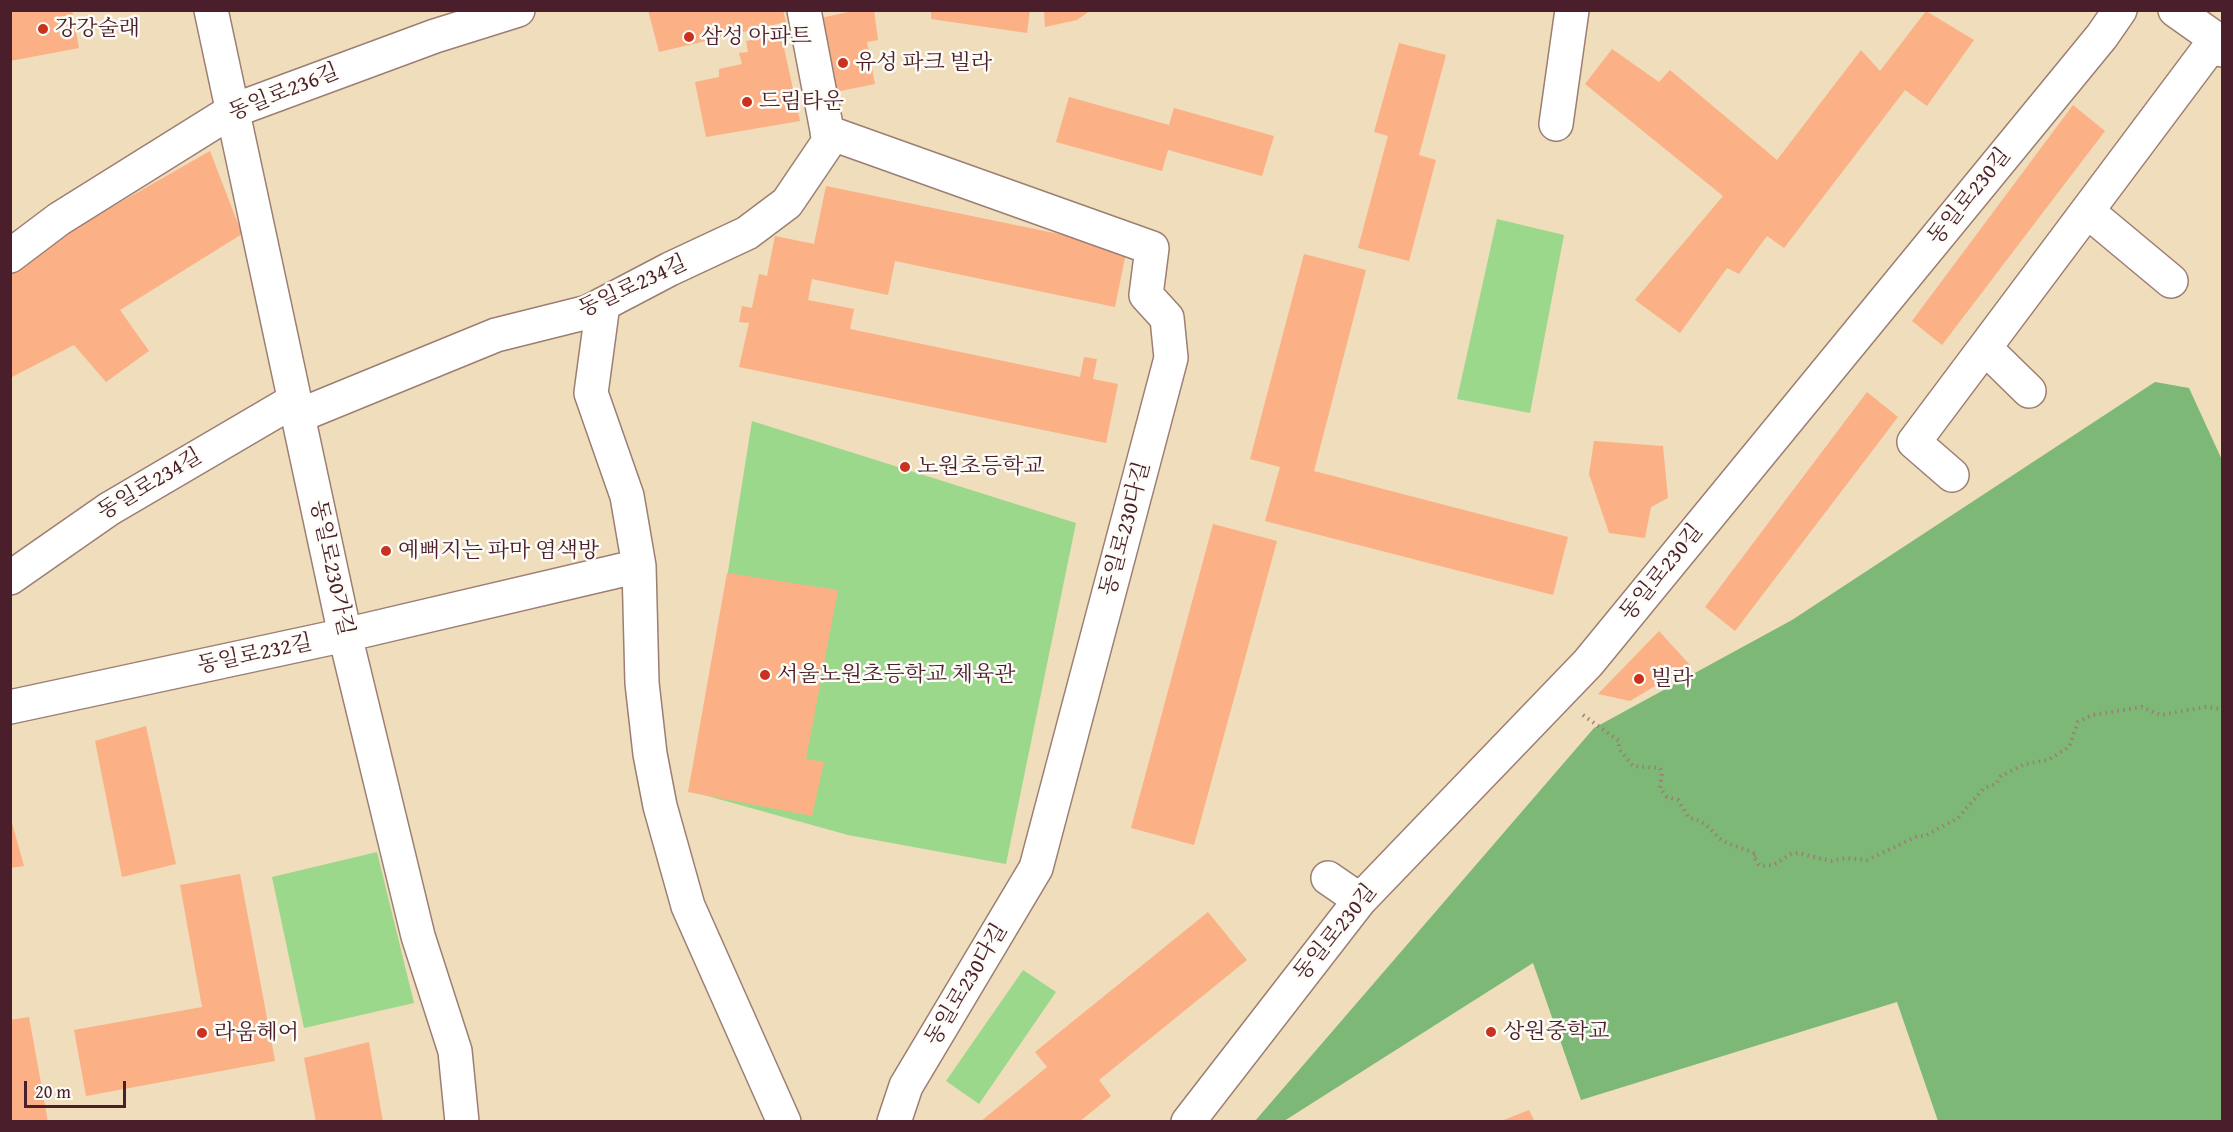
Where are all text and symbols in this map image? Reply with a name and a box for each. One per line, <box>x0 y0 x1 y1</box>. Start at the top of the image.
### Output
place label: 강강술래 <box>55 16 140 42</box>
marker: 강강술래 <box>36 22 50 36</box>
place label: 삼성 아파트 <box>701 24 812 50</box>
marker: 삼성 아파트 <box>682 30 696 44</box>
place label: 유성 파크 빌라 <box>855 50 992 76</box>
marker: 유성 파크 빌라 <box>836 56 850 70</box>
street label: 동일로236길 <box>225 59 343 127</box>
place label: 드림타운 <box>759 89 844 115</box>
marker: 드림타운 <box>740 95 754 109</box>
street label: 동일로230길 <box>1923 143 2017 251</box>
street label: 동일로234길 <box>575 250 691 324</box>
street label: 동일로234길 <box>93 444 207 526</box>
place label: 노원초등학교 <box>917 454 1045 480</box>
street label: 동일로230다길 <box>1095 459 1157 599</box>
marker: 노원초등학교 <box>898 460 912 474</box>
street label: 동일로230가길 <box>304 498 358 638</box>
street label: 동일로230길 <box>1615 519 1709 627</box>
place label: 예뻐지는 파마 염색방 <box>398 538 599 564</box>
marker: 예뻐지는 파마 염색방 <box>379 544 393 558</box>
street label: 동일로232길 <box>195 630 315 680</box>
place label: 서울노원초등학교 체육관 <box>777 662 1016 688</box>
place label: 빌라 <box>1651 666 1694 692</box>
marker: 서울노원초등학교 체육관 <box>758 668 772 682</box>
marker: 빌라 <box>1632 672 1646 686</box>
street label: 동일로230길 <box>1289 879 1383 987</box>
street label: 동일로230다길 <box>920 919 1014 1051</box>
place label: 상원중학교 <box>1503 1019 1609 1045</box>
place label: 라움헤어 <box>214 1020 299 1046</box>
marker: 상원중학교 <box>1484 1025 1498 1039</box>
marker: 라움헤어 <box>195 1026 209 1040</box>
scale bar <box>27 1069 129 1107</box>
text: 20 m <box>35 1078 71 1105</box>

